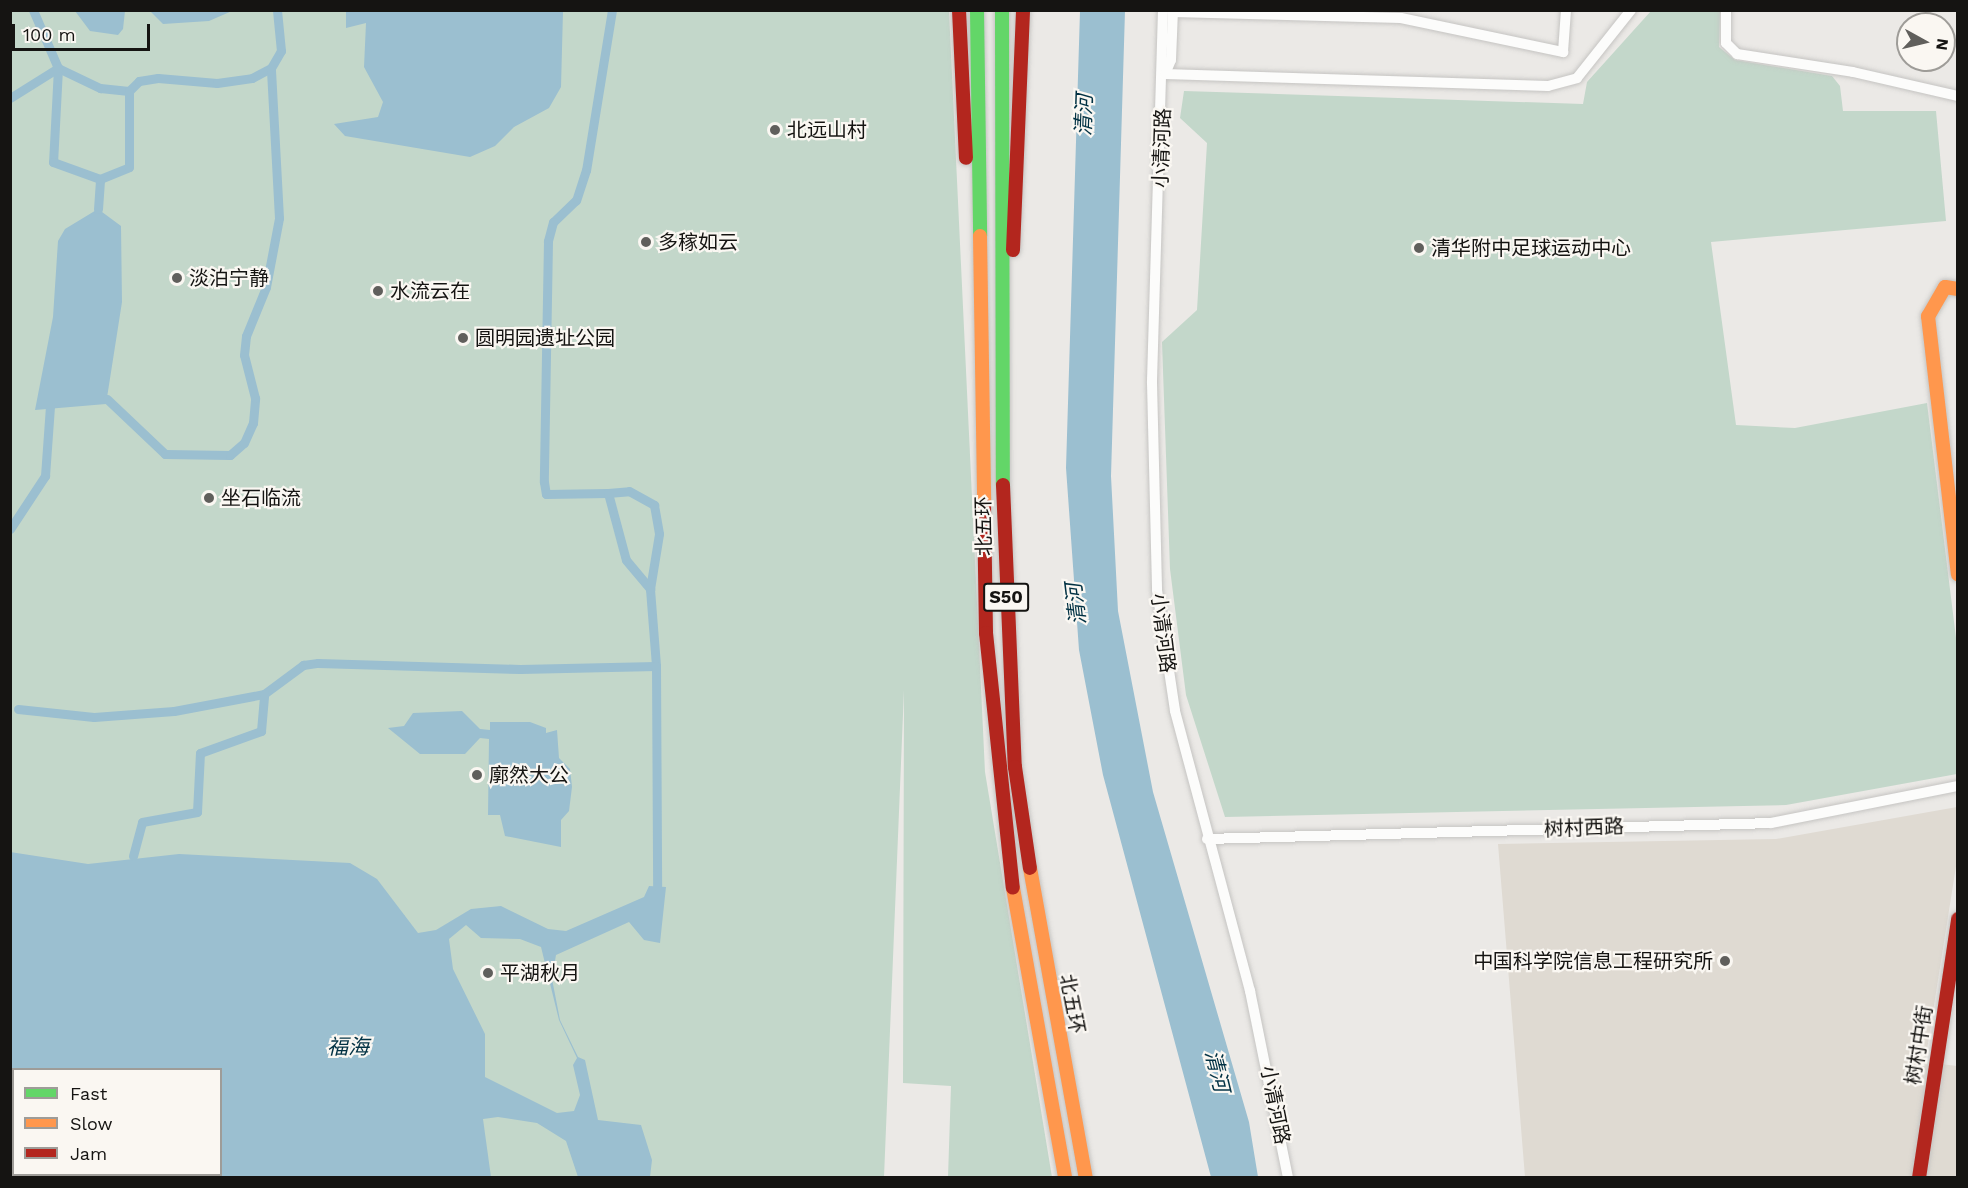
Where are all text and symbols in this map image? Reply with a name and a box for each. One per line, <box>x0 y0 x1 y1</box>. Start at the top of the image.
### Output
scale bar <box>15 12 153 50</box>
north arrow <box>1896 12 1956 72</box>
text: 100 m <box>23 24 76 45</box>
text: N <box>1932 37 1953 51</box>
water label: 清河 <box>1071 94 1097 136</box>
street label: 小清河路 <box>1149 108 1175 188</box>
place label: 北远山村 <box>787 118 867 142</box>
marker: 北远山村 <box>768 123 782 137</box>
place label: 多稼如云 <box>658 230 738 254</box>
marker: 多稼如云 <box>639 235 653 249</box>
place label: 清华附中足球运动中心 <box>1431 236 1631 260</box>
marker: 清华附中足球运动中心 <box>1412 241 1426 255</box>
place label: 淡泊宁静 <box>189 266 269 290</box>
marker: 淡泊宁静 <box>170 271 184 285</box>
place label: 水流云在 <box>390 279 470 303</box>
marker: 水流云在 <box>371 284 385 298</box>
place label: 圆明园遗址公园 <box>475 326 615 350</box>
marker: 圆明园遗址公园 <box>456 331 470 345</box>
place label: 坐石临流 <box>221 486 301 510</box>
marker: 坐石临流 <box>202 491 216 505</box>
street label: 北五环 <box>971 496 997 556</box>
road number: S50 <box>982 582 1030 612</box>
water label: 清河 <box>1061 582 1091 626</box>
street label: 小清河路 <box>1146 592 1180 674</box>
place label: 廓然大公 <box>489 763 569 787</box>
marker: 廓然大公 <box>470 768 484 782</box>
street label: 树村西路 <box>1544 815 1624 841</box>
place label: 中国科学院信息工程研究所 <box>1473 949 1713 973</box>
marker: 中国科学院信息工程研究所 <box>1718 954 1732 968</box>
place label: 平湖秋月 <box>500 961 580 985</box>
marker: 平湖秋月 <box>481 966 495 980</box>
street label: 北五环 <box>1054 972 1090 1036</box>
street label: 树村中街 <box>1901 1004 1937 1086</box>
water label: 福海 <box>327 1034 369 1060</box>
water label: 清河 <box>1200 1048 1234 1094</box>
street label: 小清河路 <box>1256 1063 1294 1147</box>
legend <box>12 1068 222 1176</box>
text: Fast <box>70 1083 107 1104</box>
text: Slow <box>70 1113 113 1134</box>
text: Jam <box>70 1143 107 1164</box>

